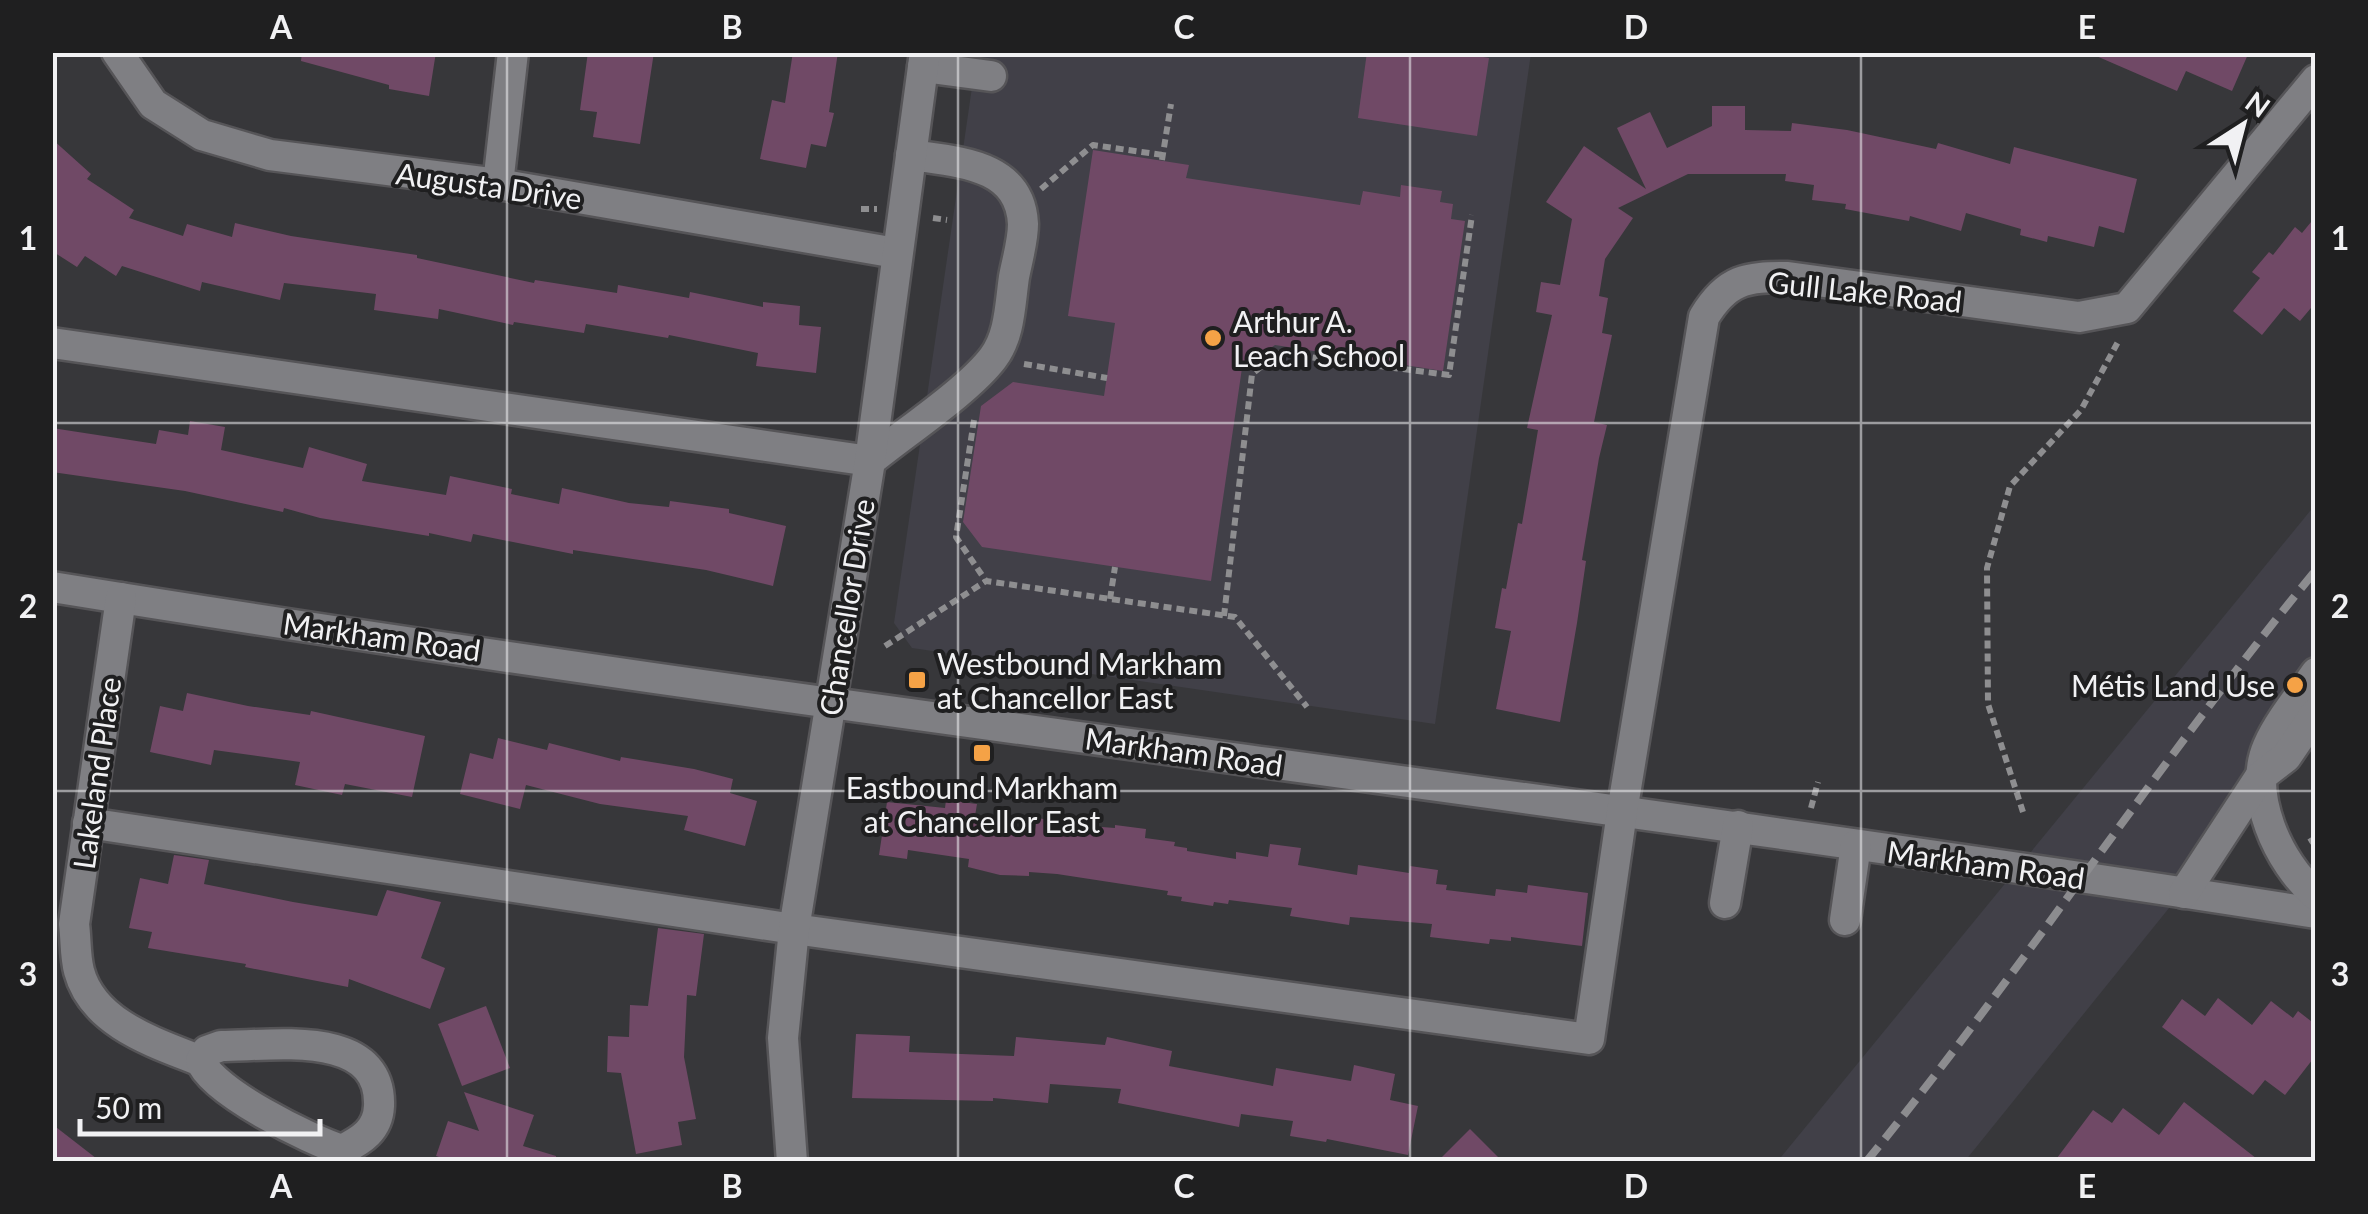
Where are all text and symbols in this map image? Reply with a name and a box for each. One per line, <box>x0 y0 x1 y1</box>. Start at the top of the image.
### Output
text: A <box>269 7 293 46</box>
text: B <box>721 7 743 46</box>
text: C <box>1173 7 1195 46</box>
text: D <box>1624 7 1648 46</box>
text: E <box>2078 7 2096 46</box>
north arrow <box>2193 75 2293 175</box>
text: N <box>2240 84 2277 124</box>
street label: Augusta Drive <box>394 154 584 216</box>
text: 1 <box>19 218 37 257</box>
text: 1 <box>2331 218 2349 257</box>
street label: Gull Lake Road <box>1766 263 1964 319</box>
place label: Arthur A. Leach School <box>1233 303 1405 373</box>
marker: Arthur A. Leach School <box>1202 327 1224 349</box>
street label: Chancellor Drive <box>811 496 881 718</box>
text: 2 <box>19 586 37 625</box>
text: 2 <box>2331 586 2349 625</box>
street label: Markham Road <box>281 604 483 668</box>
place label: Westbound Markham at Chancellor East <box>937 645 1223 715</box>
place label: Métis Land Use <box>2071 667 2275 703</box>
marker: Westbound Markham at Chancellor East <box>906 669 928 691</box>
marker: Métis Land Use <box>2284 674 2306 696</box>
street label: Lakeland Place <box>65 675 127 871</box>
street label: Markham Road <box>1083 719 1285 783</box>
marker: Eastbound Markham at Chancellor East <box>971 742 993 764</box>
place label: Eastbound Markham at Chancellor East <box>846 769 1118 839</box>
street label: Markham Road <box>1885 832 2087 896</box>
text: 3 <box>19 954 37 993</box>
text: 3 <box>2331 954 2349 993</box>
scale bar <box>80 1074 320 1136</box>
text: 50 m <box>95 1089 162 1125</box>
text: A <box>269 1166 293 1205</box>
text: B <box>721 1166 743 1205</box>
text: C <box>1173 1166 1195 1205</box>
text: D <box>1624 1166 1648 1205</box>
text: E <box>2078 1166 2096 1205</box>

